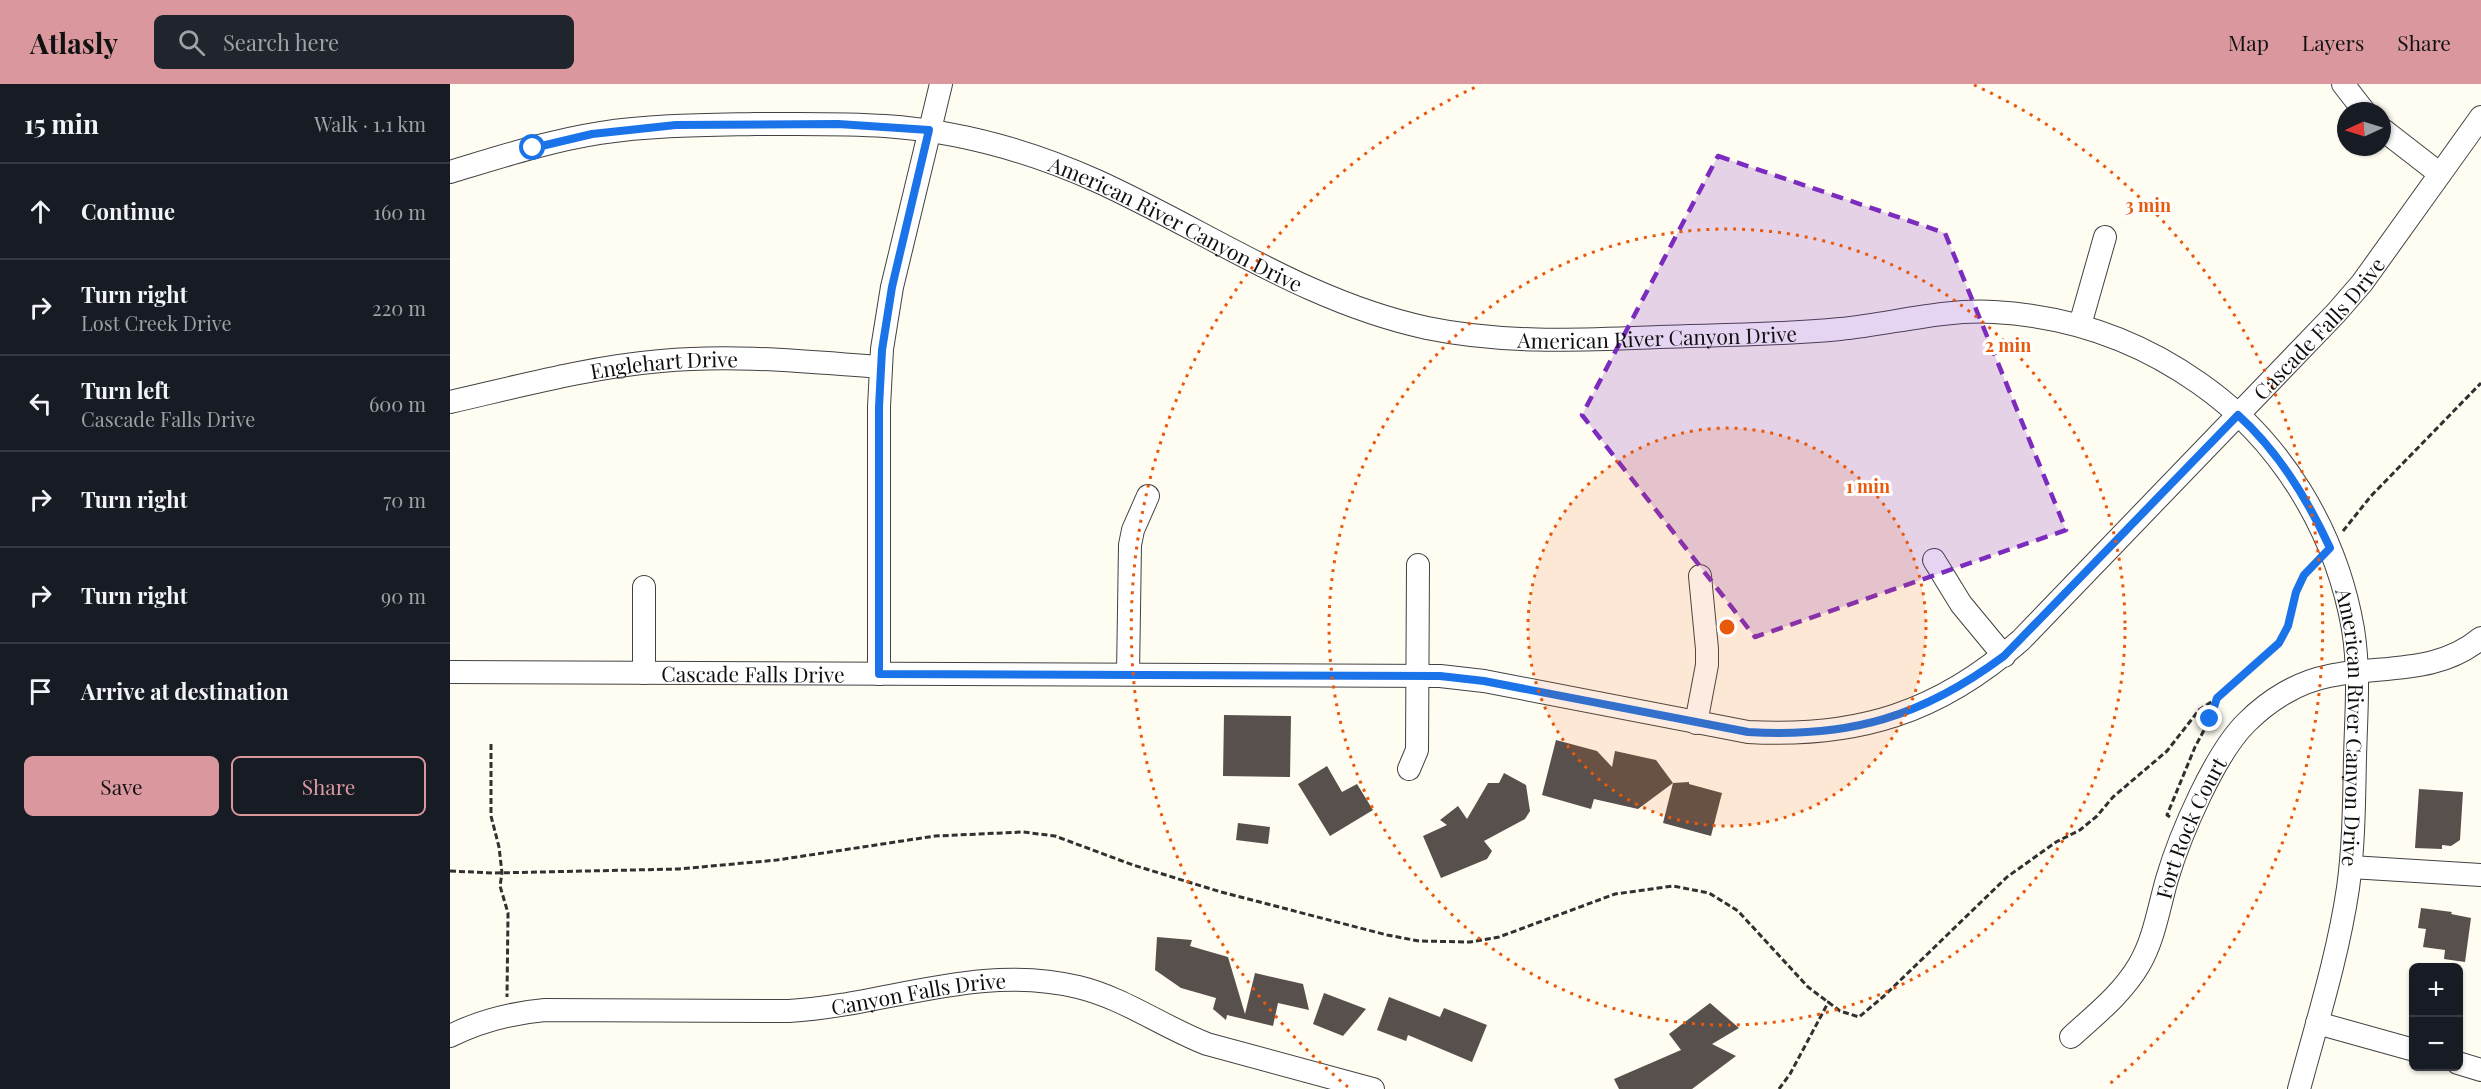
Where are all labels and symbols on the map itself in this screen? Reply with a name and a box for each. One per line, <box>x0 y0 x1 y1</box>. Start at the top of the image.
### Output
north arrow <box>2337 102 2391 156</box>
route start <box>519 134 545 160</box>
street label: American River Canyon Drive <box>1044 149 1307 297</box>
text: 3 min <box>2125 193 2171 217</box>
street label: Cascade Falls Drive <box>2246 251 2390 405</box>
street label: American River Canyon Drive <box>1516 318 1798 354</box>
text: 2 min <box>1985 333 2031 357</box>
street label: Englehart Drive <box>588 344 738 385</box>
text: 1 min <box>1846 474 1890 498</box>
street label: American River Canyon Drive <box>2330 584 2371 868</box>
centre of rings <box>1717 617 1737 637</box>
street label: Cascade Falls Drive <box>661 659 845 688</box>
route end <box>2196 705 2222 731</box>
street label: Fort Rock Court <box>2148 751 2232 902</box>
street label: Canyon Falls Drive <box>829 966 1007 1020</box>

